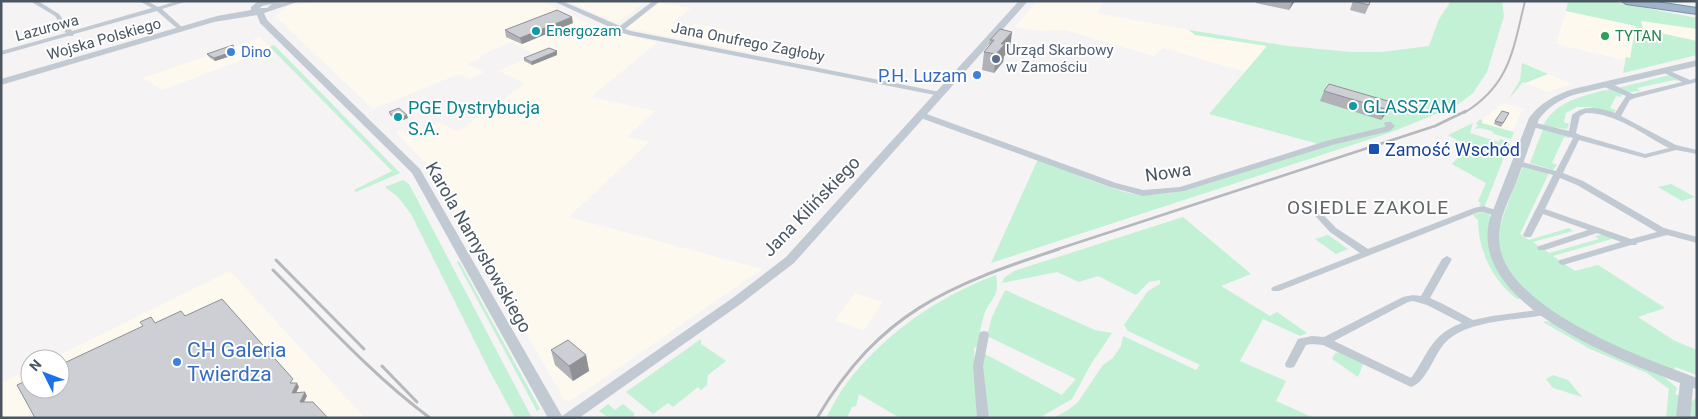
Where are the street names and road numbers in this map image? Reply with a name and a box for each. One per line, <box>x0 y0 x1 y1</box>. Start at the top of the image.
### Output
street label: Lazurowa <box>13 11 81 45</box>
street label: Wojska Polskiego <box>45 14 163 64</box>
street label: Jana Onufrego Zagłoby <box>670 18 826 66</box>
street label: Jana Kilińskiego <box>758 152 864 260</box>
street label: Karola Namysłowskiego <box>422 158 536 336</box>
street label: Nowa <box>1144 158 1192 186</box>

